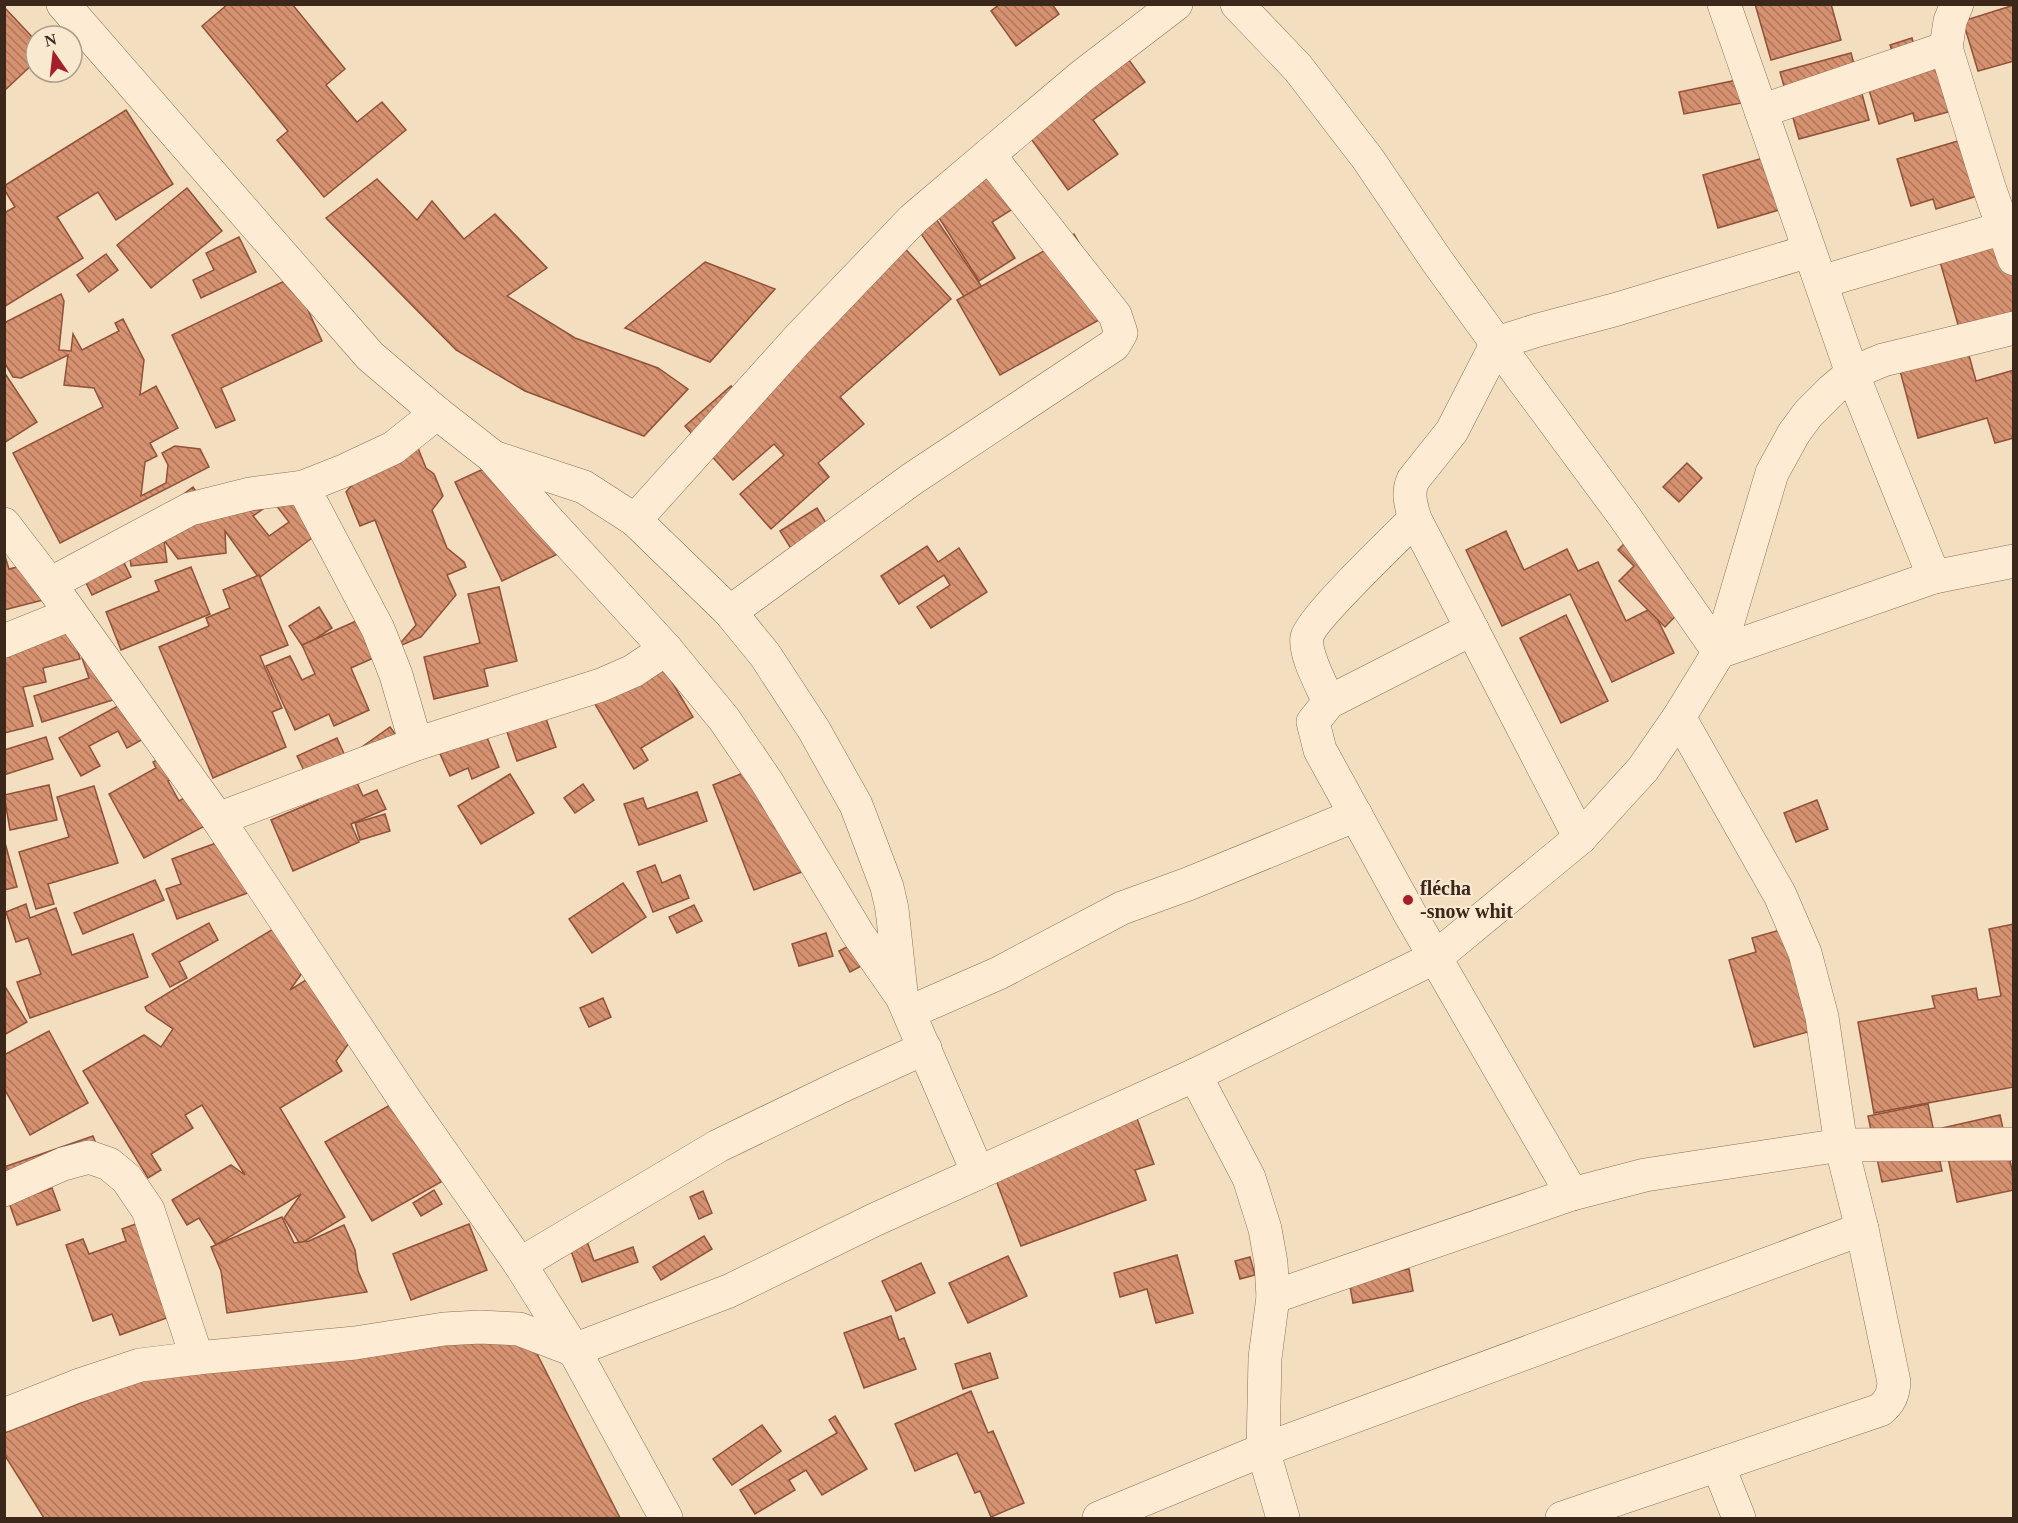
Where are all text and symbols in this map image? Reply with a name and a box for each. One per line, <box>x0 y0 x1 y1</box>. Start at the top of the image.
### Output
north arrow <box>24 24 84 84</box>
text: N <box>43 30 59 50</box>
place label: flécha -snow whit <box>1420 877 1513 922</box>
marker: flécha -snow whit <box>1401 893 1415 907</box>

